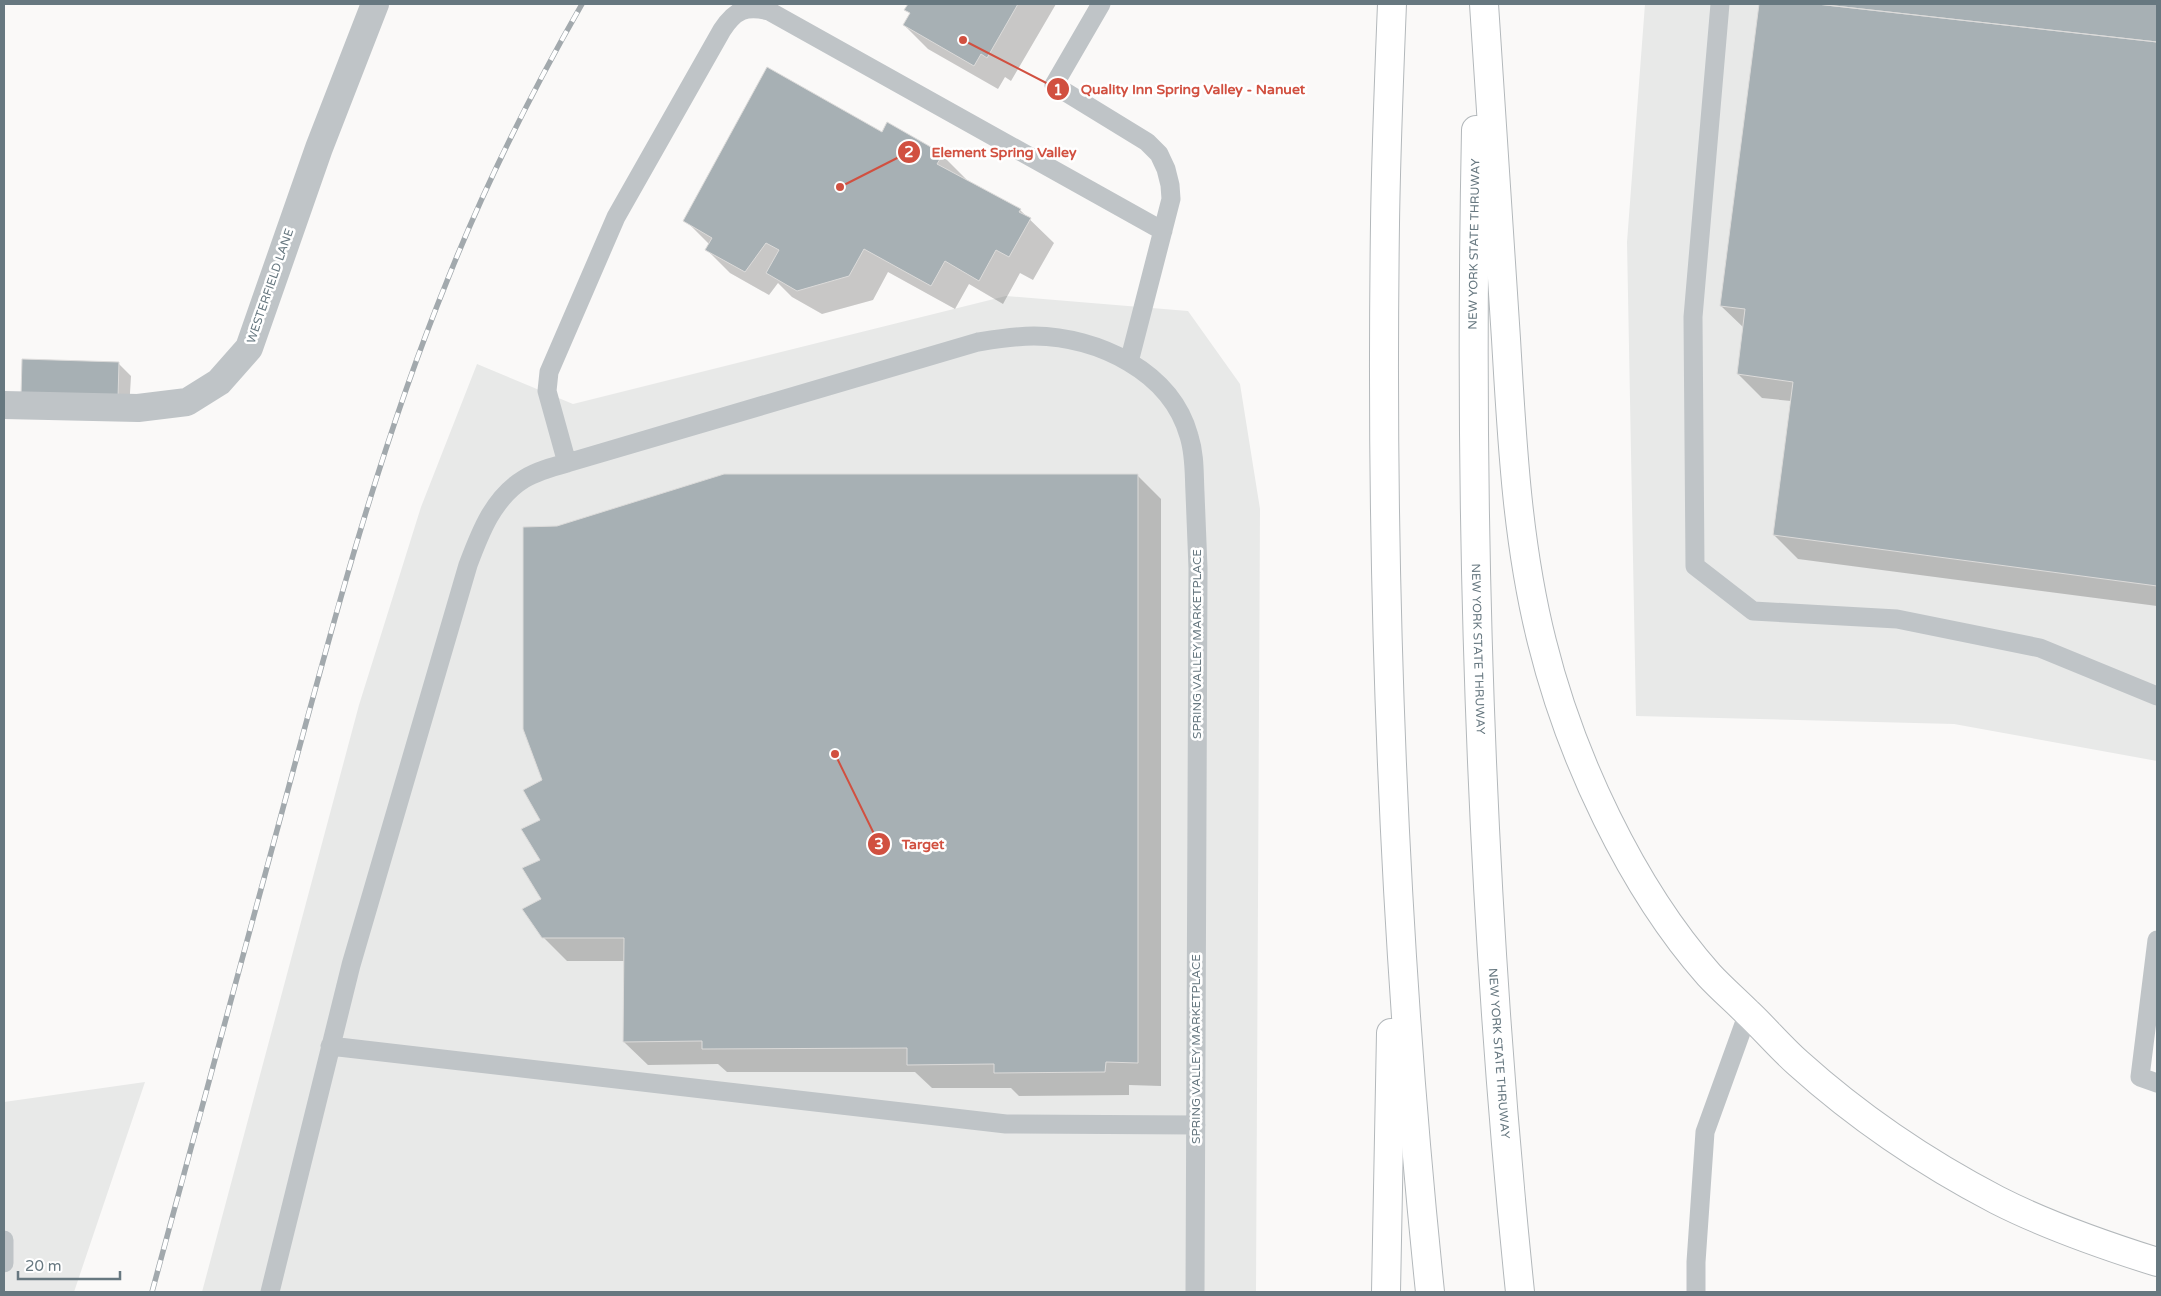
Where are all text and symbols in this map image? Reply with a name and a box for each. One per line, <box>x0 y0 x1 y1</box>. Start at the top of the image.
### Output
callout: Quality Inn Spring Valley - Nanuet <box>1046 75 1315 104</box>
text: 1 <box>1053 81 1063 99</box>
text: Quality Inn Spring Valley - Nanuet <box>1081 81 1306 98</box>
callout: Element Spring Valley <box>897 138 1087 167</box>
text: 2 <box>904 143 914 161</box>
text: Element Spring Valley <box>932 144 1077 161</box>
street label: NEW YORK STATE THRUWAY <box>1466 158 1482 330</box>
street label: WESTERFIELD LANE <box>244 226 296 345</box>
street label: SPRING VALLEY MARKETPLACE <box>1190 549 1204 739</box>
street label: NEW YORK STATE THRUWAY <box>1469 563 1488 735</box>
callout: Target <box>866 829 954 858</box>
text: 3 <box>874 835 884 853</box>
text: Target <box>901 836 945 853</box>
street label: SPRING VALLEY MARKETPLACE <box>1189 954 1203 1144</box>
street label: NEW YORK STATE THRUWAY <box>1486 967 1513 1140</box>
scale bar <box>18 1248 120 1280</box>
text: 20 m <box>25 1257 62 1275</box>

